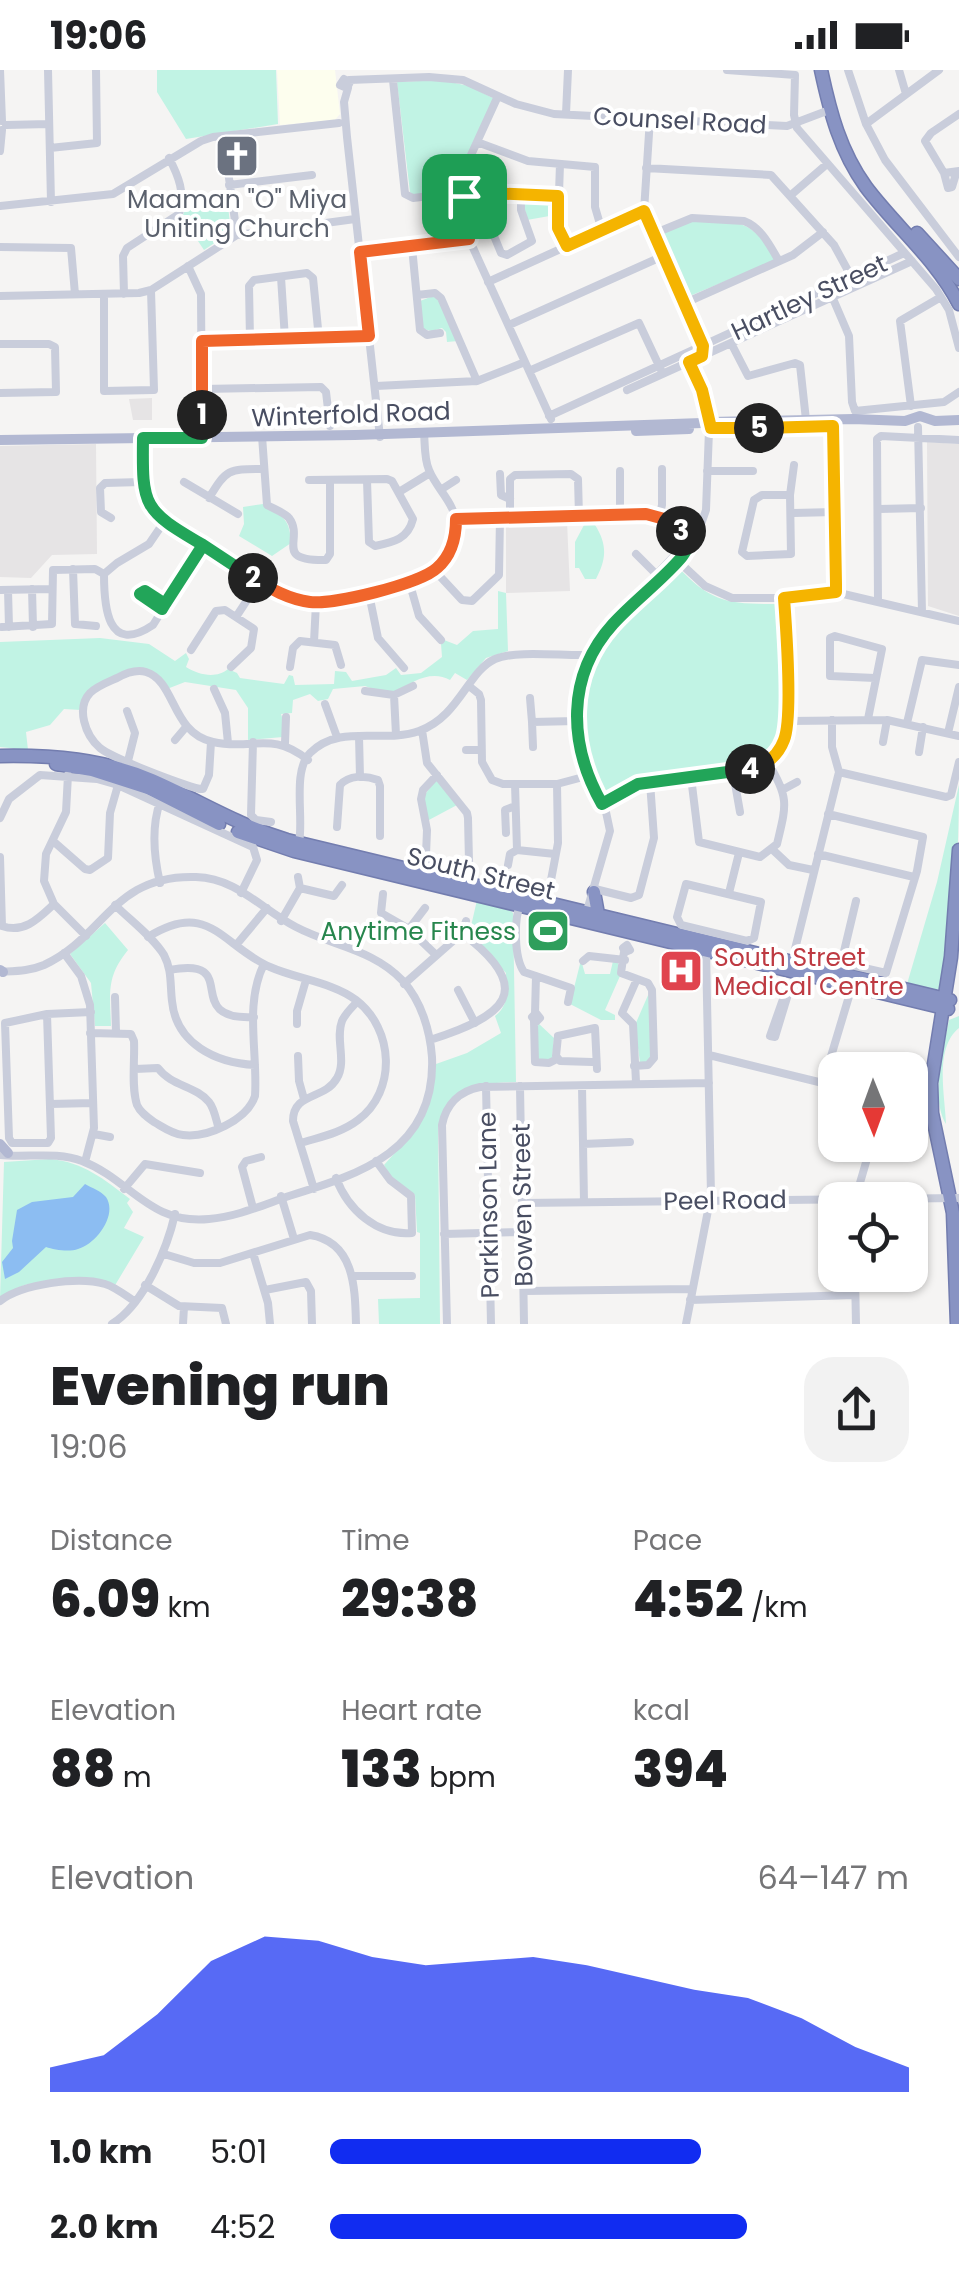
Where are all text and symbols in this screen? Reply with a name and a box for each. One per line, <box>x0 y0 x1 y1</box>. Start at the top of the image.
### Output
text: 19:06 <box>50 9 147 62</box>
street label: Counsel Road <box>592 98 768 143</box>
church icon: Maaman "O" Miya Uniting Church <box>214 133 260 179</box>
pin <box>422 154 507 239</box>
icon: arrive <box>437 169 492 224</box>
place label: Maaman "O" Miya Uniting Church <box>127 182 347 246</box>
street label: Hartley Street <box>726 246 893 349</box>
pin: 1 <box>177 390 227 440</box>
street label: Winterfold Road <box>251 394 451 435</box>
text: 1 <box>197 395 207 434</box>
pin: 5 <box>734 403 784 453</box>
text: 5 <box>750 408 768 447</box>
pin: 3 <box>656 506 706 556</box>
text: 3 <box>673 511 689 550</box>
pin: 2 <box>228 553 278 603</box>
text: 2 <box>245 558 261 597</box>
pin: 4 <box>725 744 775 794</box>
text: 4 <box>741 749 759 788</box>
street label: South Street <box>403 838 559 909</box>
sports icon: Anytime Fitness <box>525 908 571 954</box>
place label: Anytime Fitness <box>320 914 516 949</box>
place label: South Street Medical Centre <box>714 940 904 1004</box>
hospital icon: South Street Medical Centre <box>658 948 704 994</box>
north arrow <box>818 1052 928 1162</box>
map controls <box>818 1052 928 1292</box>
street label: Parkinson Lane <box>469 1111 508 1299</box>
street label: Bowen Street <box>504 1123 541 1287</box>
street label: Peel Road <box>663 1182 787 1219</box>
button: locate <box>818 1182 928 1292</box>
text: Evening run <box>50 1347 390 1424</box>
button: share <box>804 1357 909 1462</box>
text: 19:06 <box>50 1424 128 1469</box>
text: Distance <box>50 1521 173 1560</box>
text: Time <box>341 1521 410 1560</box>
text: Pace <box>633 1521 702 1560</box>
text: 6.09 <box>50 1564 160 1635</box>
text: 29:38 <box>341 1564 478 1635</box>
text: 4:52 <box>633 1564 744 1635</box>
text: km <box>160 1588 211 1627</box>
text: /km <box>744 1588 808 1627</box>
text: Elevation <box>50 1691 176 1730</box>
text: Heart rate <box>341 1691 482 1730</box>
text: kcal <box>633 1691 690 1730</box>
text: 88 <box>50 1734 115 1805</box>
text: 133 <box>341 1734 422 1805</box>
text: 394 <box>633 1734 728 1805</box>
text: m <box>115 1758 152 1797</box>
text: bpm <box>422 1758 496 1797</box>
text: Elevation <box>50 1855 194 1900</box>
text: 64–147 m <box>758 1855 909 1900</box>
text: 1.0 km <box>50 2129 152 2174</box>
text: 5:01 <box>210 2129 267 2174</box>
text: 2.0 km <box>50 2204 159 2249</box>
text: 4:52 <box>210 2204 275 2249</box>

